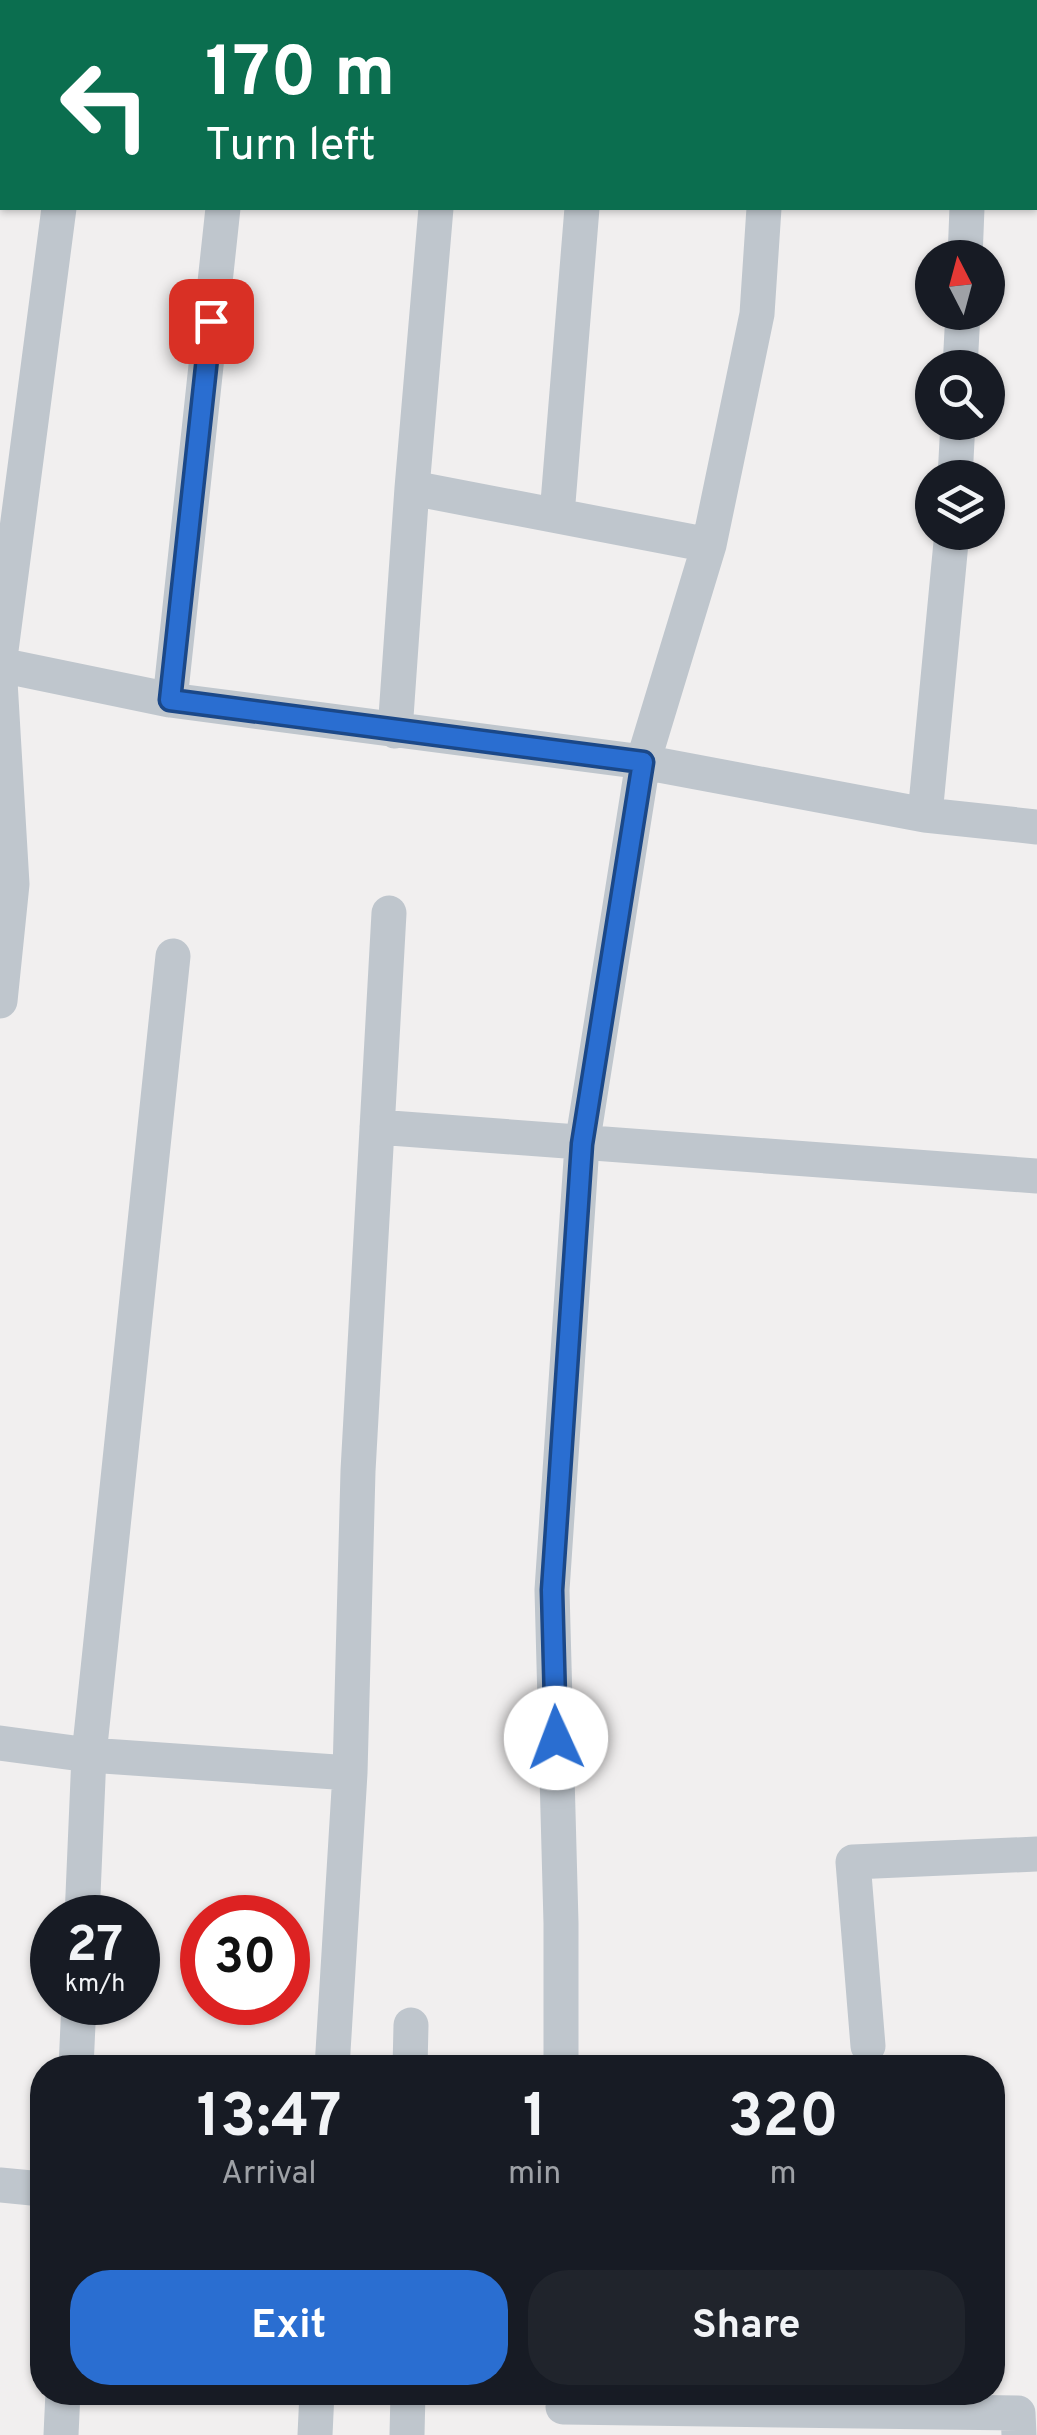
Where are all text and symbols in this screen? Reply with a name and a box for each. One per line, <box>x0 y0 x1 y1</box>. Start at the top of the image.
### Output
text: 170 m <box>205 32 395 121</box>
icon: left <box>40 40 170 170</box>
text: Turn left <box>205 119 376 176</box>
north arrow <box>915 240 1005 330</box>
map controls <box>915 240 1005 550</box>
pin <box>169 279 254 364</box>
icon: arrive <box>184 294 239 349</box>
button: search <box>915 350 1005 440</box>
button: layers <box>915 460 1005 550</box>
position arrow <box>504 1686 608 1790</box>
speed limit sign: 30 <box>180 1895 310 2025</box>
text: 27 <box>67 1916 123 1979</box>
text: km/h <box>65 1969 125 2001</box>
text: 13:47 <box>196 2082 342 2158</box>
text: 1 <box>523 2082 547 2158</box>
text: 320 <box>728 2082 839 2158</box>
text: Arrival <box>221 2155 317 2195</box>
text: min <box>508 2155 561 2195</box>
text: m <box>770 2155 797 2195</box>
button: Exit <box>70 2270 508 2385</box>
button: Share <box>528 2270 965 2385</box>

